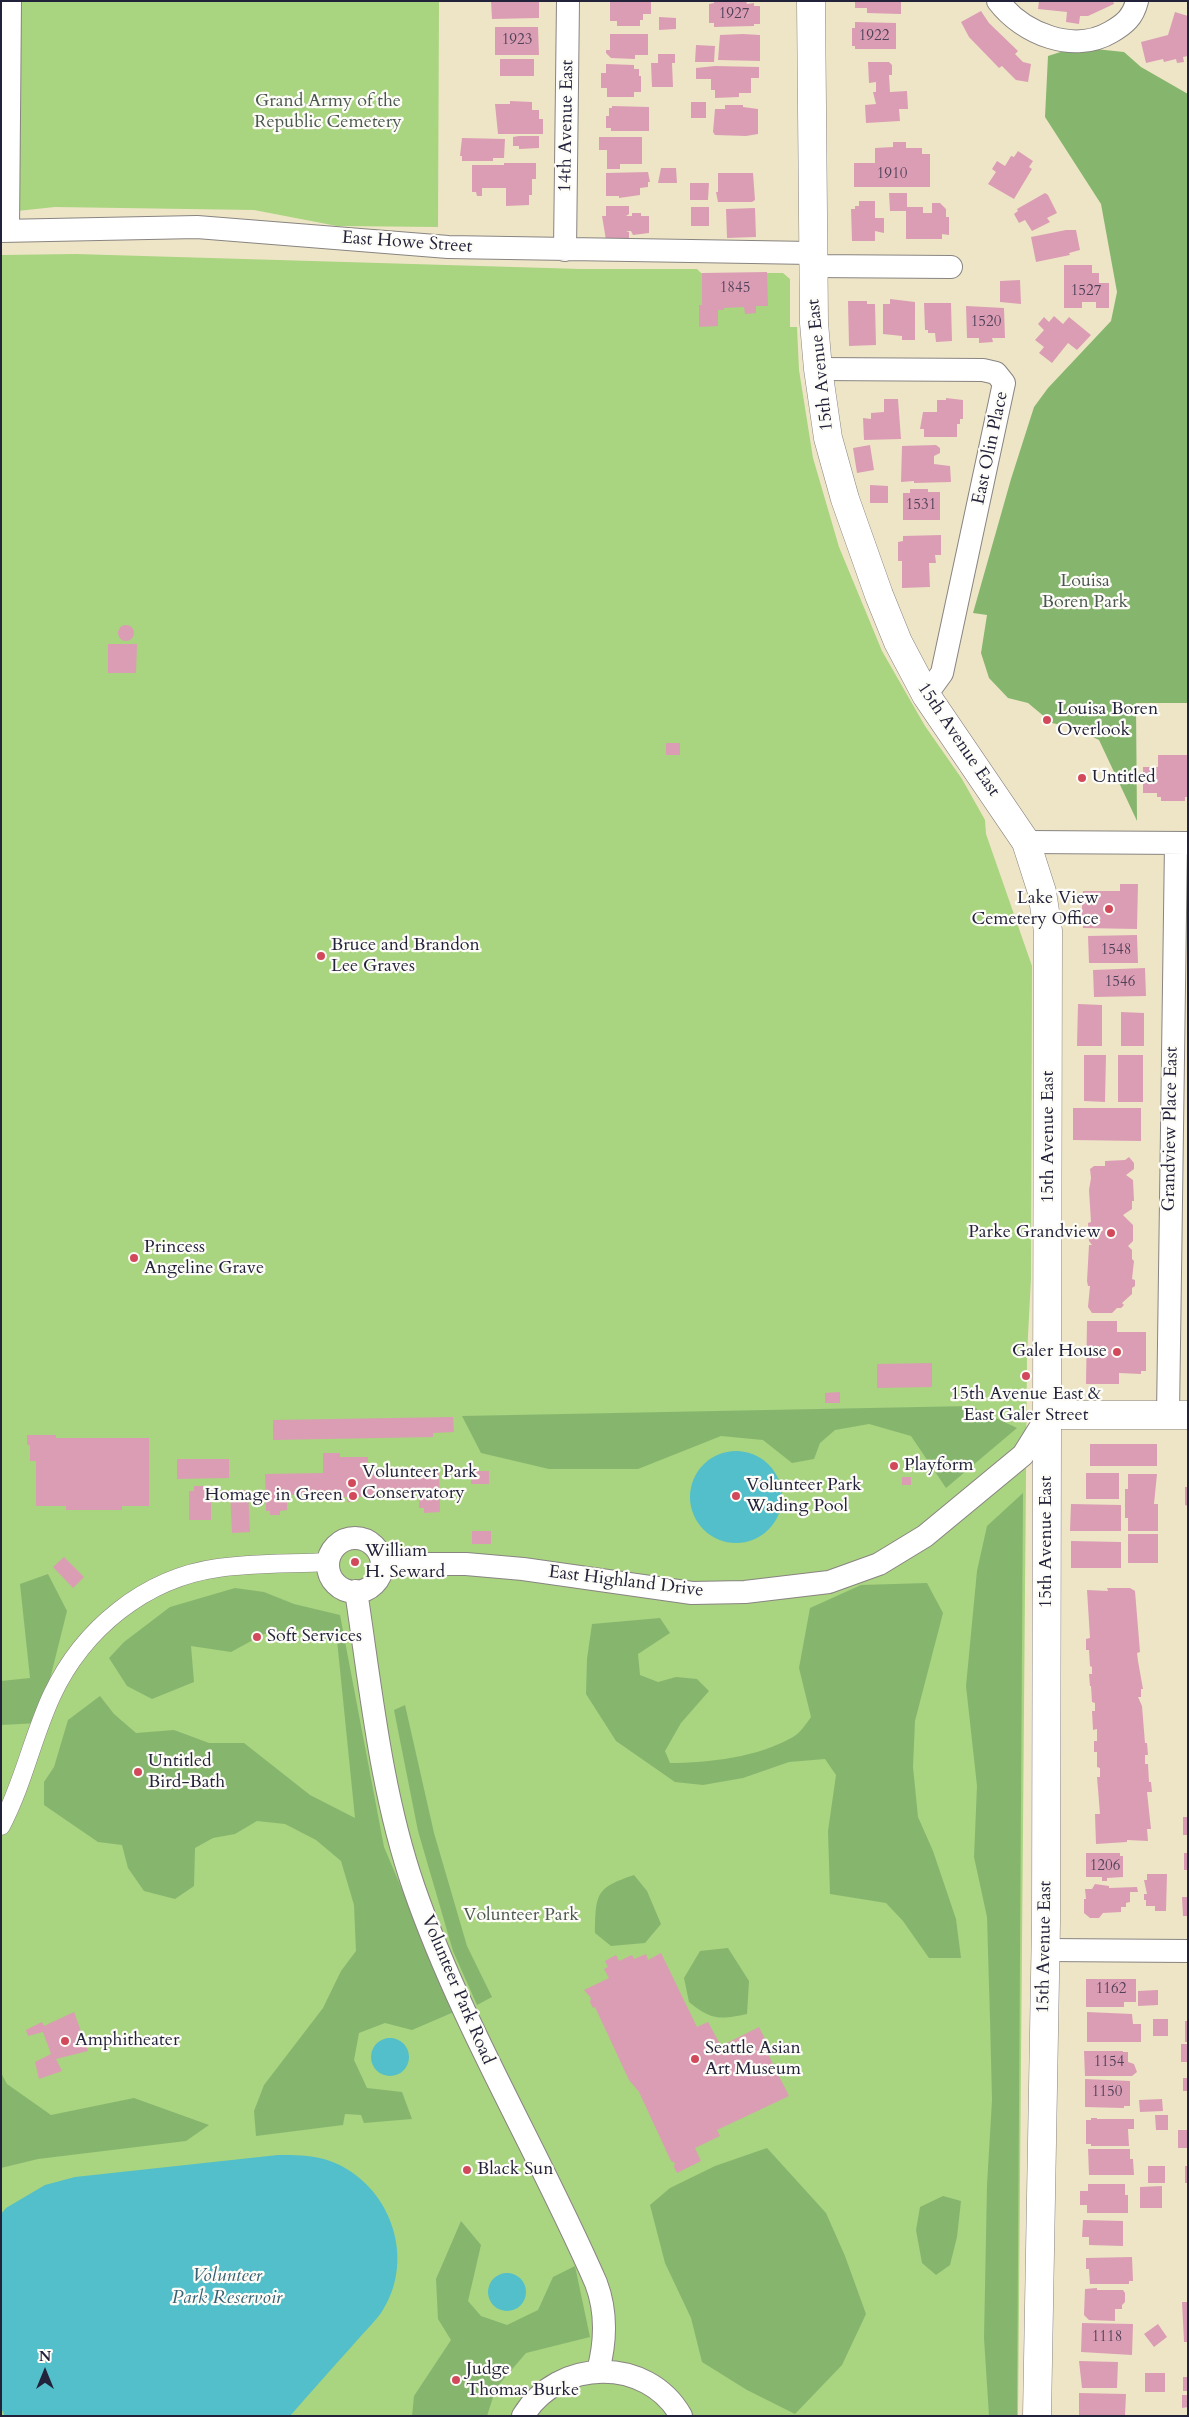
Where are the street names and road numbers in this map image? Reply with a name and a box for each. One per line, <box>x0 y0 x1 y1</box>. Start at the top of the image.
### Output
street label: 14th Avenue East <box>555 60 579 192</box>
street label: East Howe Street <box>341 228 473 258</box>
street label: 15th Avenue East <box>803 298 839 432</box>
street label: East Olin Place <box>968 389 1014 507</box>
street label: 15th Avenue East <box>912 679 1004 801</box>
street label: Grandview Place East <box>1159 1046 1183 1212</box>
street label: 15th Avenue East <box>1038 1071 1060 1203</box>
street label: 15th Avenue East <box>1036 1476 1058 1608</box>
street label: East Highland Drive <box>547 1562 705 1602</box>
street label: 15th Avenue East <box>1033 1881 1057 2013</box>
street label: Volunteer Park Road <box>416 1912 498 2068</box>

